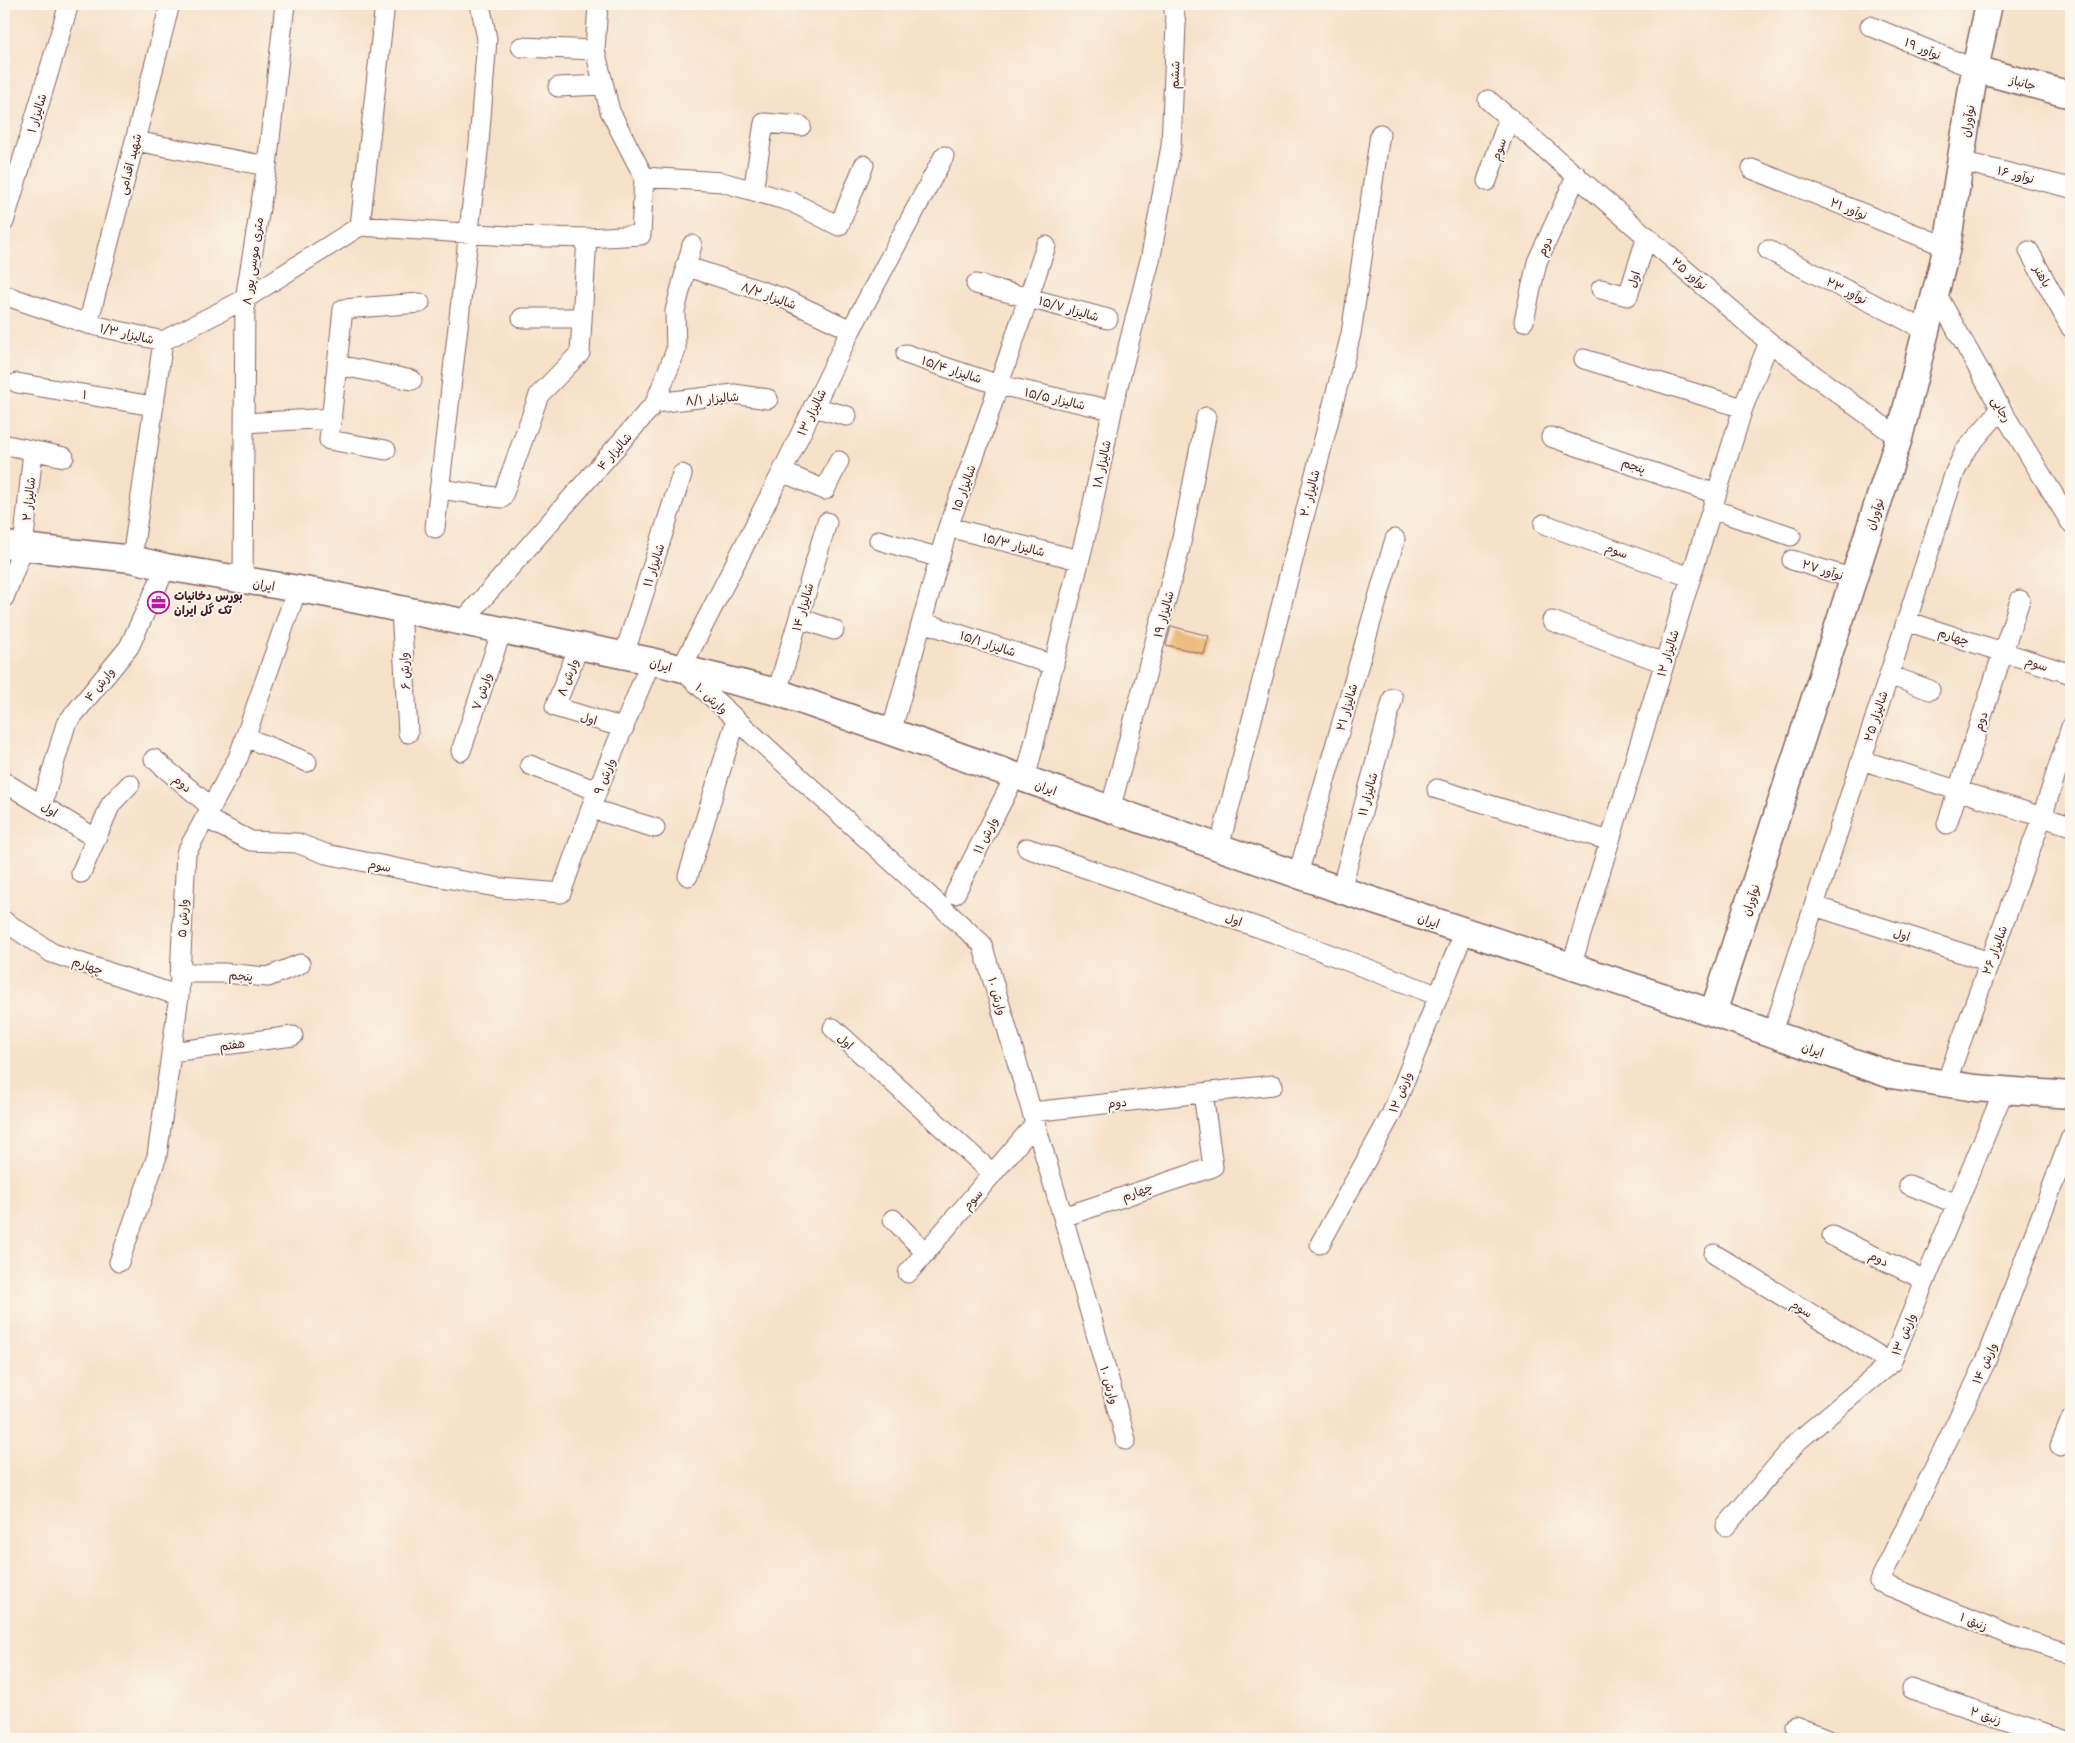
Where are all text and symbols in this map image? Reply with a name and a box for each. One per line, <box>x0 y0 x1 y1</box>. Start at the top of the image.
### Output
street label: نوآور ۱۹ <box>1902 33 1944 63</box>
street label: ششم <box>1165 61 1184 90</box>
street label: جانباز <box>2007 70 2038 94</box>
street label: شاليزار ۱ <box>22 91 50 135</box>
street label: نوآوران <box>1956 103 1978 139</box>
street label: شهید اقدامی <box>113 131 145 197</box>
street label: سوم <box>1486 135 1511 163</box>
street label: نوآور ۱۶ <box>1996 161 2036 187</box>
street label: نوآور ۲۱ <box>1828 192 1870 224</box>
street label: ۸ متری موسی پور <box>237 216 267 306</box>
street label: دوم <box>1532 233 1557 259</box>
street label: نوآور ۲۵ <box>1668 252 1712 294</box>
street label: باهنر <box>2029 261 2056 290</box>
street label: اول <box>1622 268 1644 290</box>
street label: نوآور ۲۳ <box>1823 272 1871 308</box>
street label: شالیزار ۸/۲ <box>739 277 799 313</box>
street label: شالیزار ۱۵/۷ <box>1037 291 1101 325</box>
street label: شالیزار ۱/۳ <box>98 318 156 348</box>
street label: شالیزار ۱۵/۴ <box>919 351 985 387</box>
street label: شالیزار ۱۵/۵ <box>1023 382 1087 414</box>
street label: ۱ <box>81 385 89 403</box>
street label: شالیزار ۱۳ <box>792 386 830 438</box>
street label: شالیزار ۸/۱ <box>685 387 739 409</box>
street label: رجایی <box>1987 393 2017 425</box>
street label: شالیزار ۴ <box>592 428 636 474</box>
street label: شالیزار ۱۸ <box>1087 438 1115 490</box>
street label: پنجم <box>1619 453 1648 478</box>
street label: شالیزار ۱۵ <box>946 462 980 514</box>
street label: شالیزار ۲۰ <box>1294 468 1324 518</box>
street label: شاليزار ۲ <box>17 476 39 522</box>
street label: نوآوران <box>1860 496 1888 532</box>
street label: شالیزار ۱۵/۳ <box>981 528 1047 560</box>
street label: سوم <box>1603 538 1631 563</box>
street label: شالیزار ۱۱ <box>638 541 668 589</box>
street label: نوآور ۲۷ <box>1800 554 1846 584</box>
street label: ایران <box>252 573 276 595</box>
street label: شالیزار ۱۴ <box>787 581 817 633</box>
place label: بورس دخانیات تک گل ایران <box>174 586 243 618</box>
street label: شالیزار ۱۹ <box>1148 589 1178 639</box>
office icon: بورس دخانیات تک گل ایران <box>146 590 170 614</box>
street label: چهارم <box>1936 623 1972 650</box>
street label: شالیزار ۱۵/۱ <box>958 626 1018 660</box>
street label: شالیزار ۱۲ <box>1651 627 1683 679</box>
street label: سوم <box>2023 651 2051 676</box>
street label: وارش ۶ <box>394 652 414 690</box>
street label: ایران <box>648 652 674 676</box>
street label: وارش ۸ <box>552 656 582 698</box>
street label: وارش ۴ <box>80 663 118 705</box>
street label: وارش ۷ <box>466 670 496 712</box>
street label: وارش ۱۰ <box>692 678 732 718</box>
street label: شالیزار ۲۱ <box>1331 681 1361 733</box>
street label: شالیزار ۲۵ <box>1858 688 1892 744</box>
street label: اول <box>579 707 599 729</box>
street label: دوم <box>1968 709 1993 733</box>
street label: وارش ۹ <box>589 755 619 797</box>
street label: دوم <box>169 770 196 797</box>
street label: شالیزار ۱۱ <box>1353 770 1381 818</box>
street label: ایران <box>1033 775 1059 799</box>
street label: اول <box>38 797 62 821</box>
street label: وارش ۱۱ <box>968 813 1002 857</box>
street label: سوم <box>367 854 393 877</box>
street label: نوآوران <box>1736 882 1764 918</box>
street label: وارش ۵ <box>172 898 192 938</box>
street label: اول <box>1223 908 1245 930</box>
street label: ایران <box>1416 908 1442 932</box>
street label: اول <box>1891 923 1913 945</box>
street label: شالیزار ۲۶ <box>1977 923 2011 977</box>
street label: چهارم <box>70 951 106 980</box>
street label: پنجم <box>228 965 254 986</box>
street label: وارش ۱۰ <box>984 975 1012 1017</box>
street label: اول <box>834 1029 858 1053</box>
street label: هفتم <box>218 1033 246 1056</box>
street label: ایران <box>1800 1037 1826 1061</box>
street label: وارش ۱۲ <box>1384 1069 1416 1115</box>
street label: دوم <box>1106 1092 1128 1113</box>
street label: چهارم <box>1119 1177 1155 1206</box>
street label: سوم <box>958 1184 987 1214</box>
street label: دوم <box>1866 1246 1892 1271</box>
street label: سوم <box>1787 1294 1816 1323</box>
street label: وارش ۱۳ <box>1886 1310 1920 1358</box>
street label: وارش ۱۴ <box>1967 1339 2001 1387</box>
street label: وارش ۱۰ <box>1096 1364 1124 1406</box>
street label: زنبق ۱ <box>1958 1607 1990 1635</box>
street label: زنبق ۲ <box>1968 1701 2004 1729</box>

